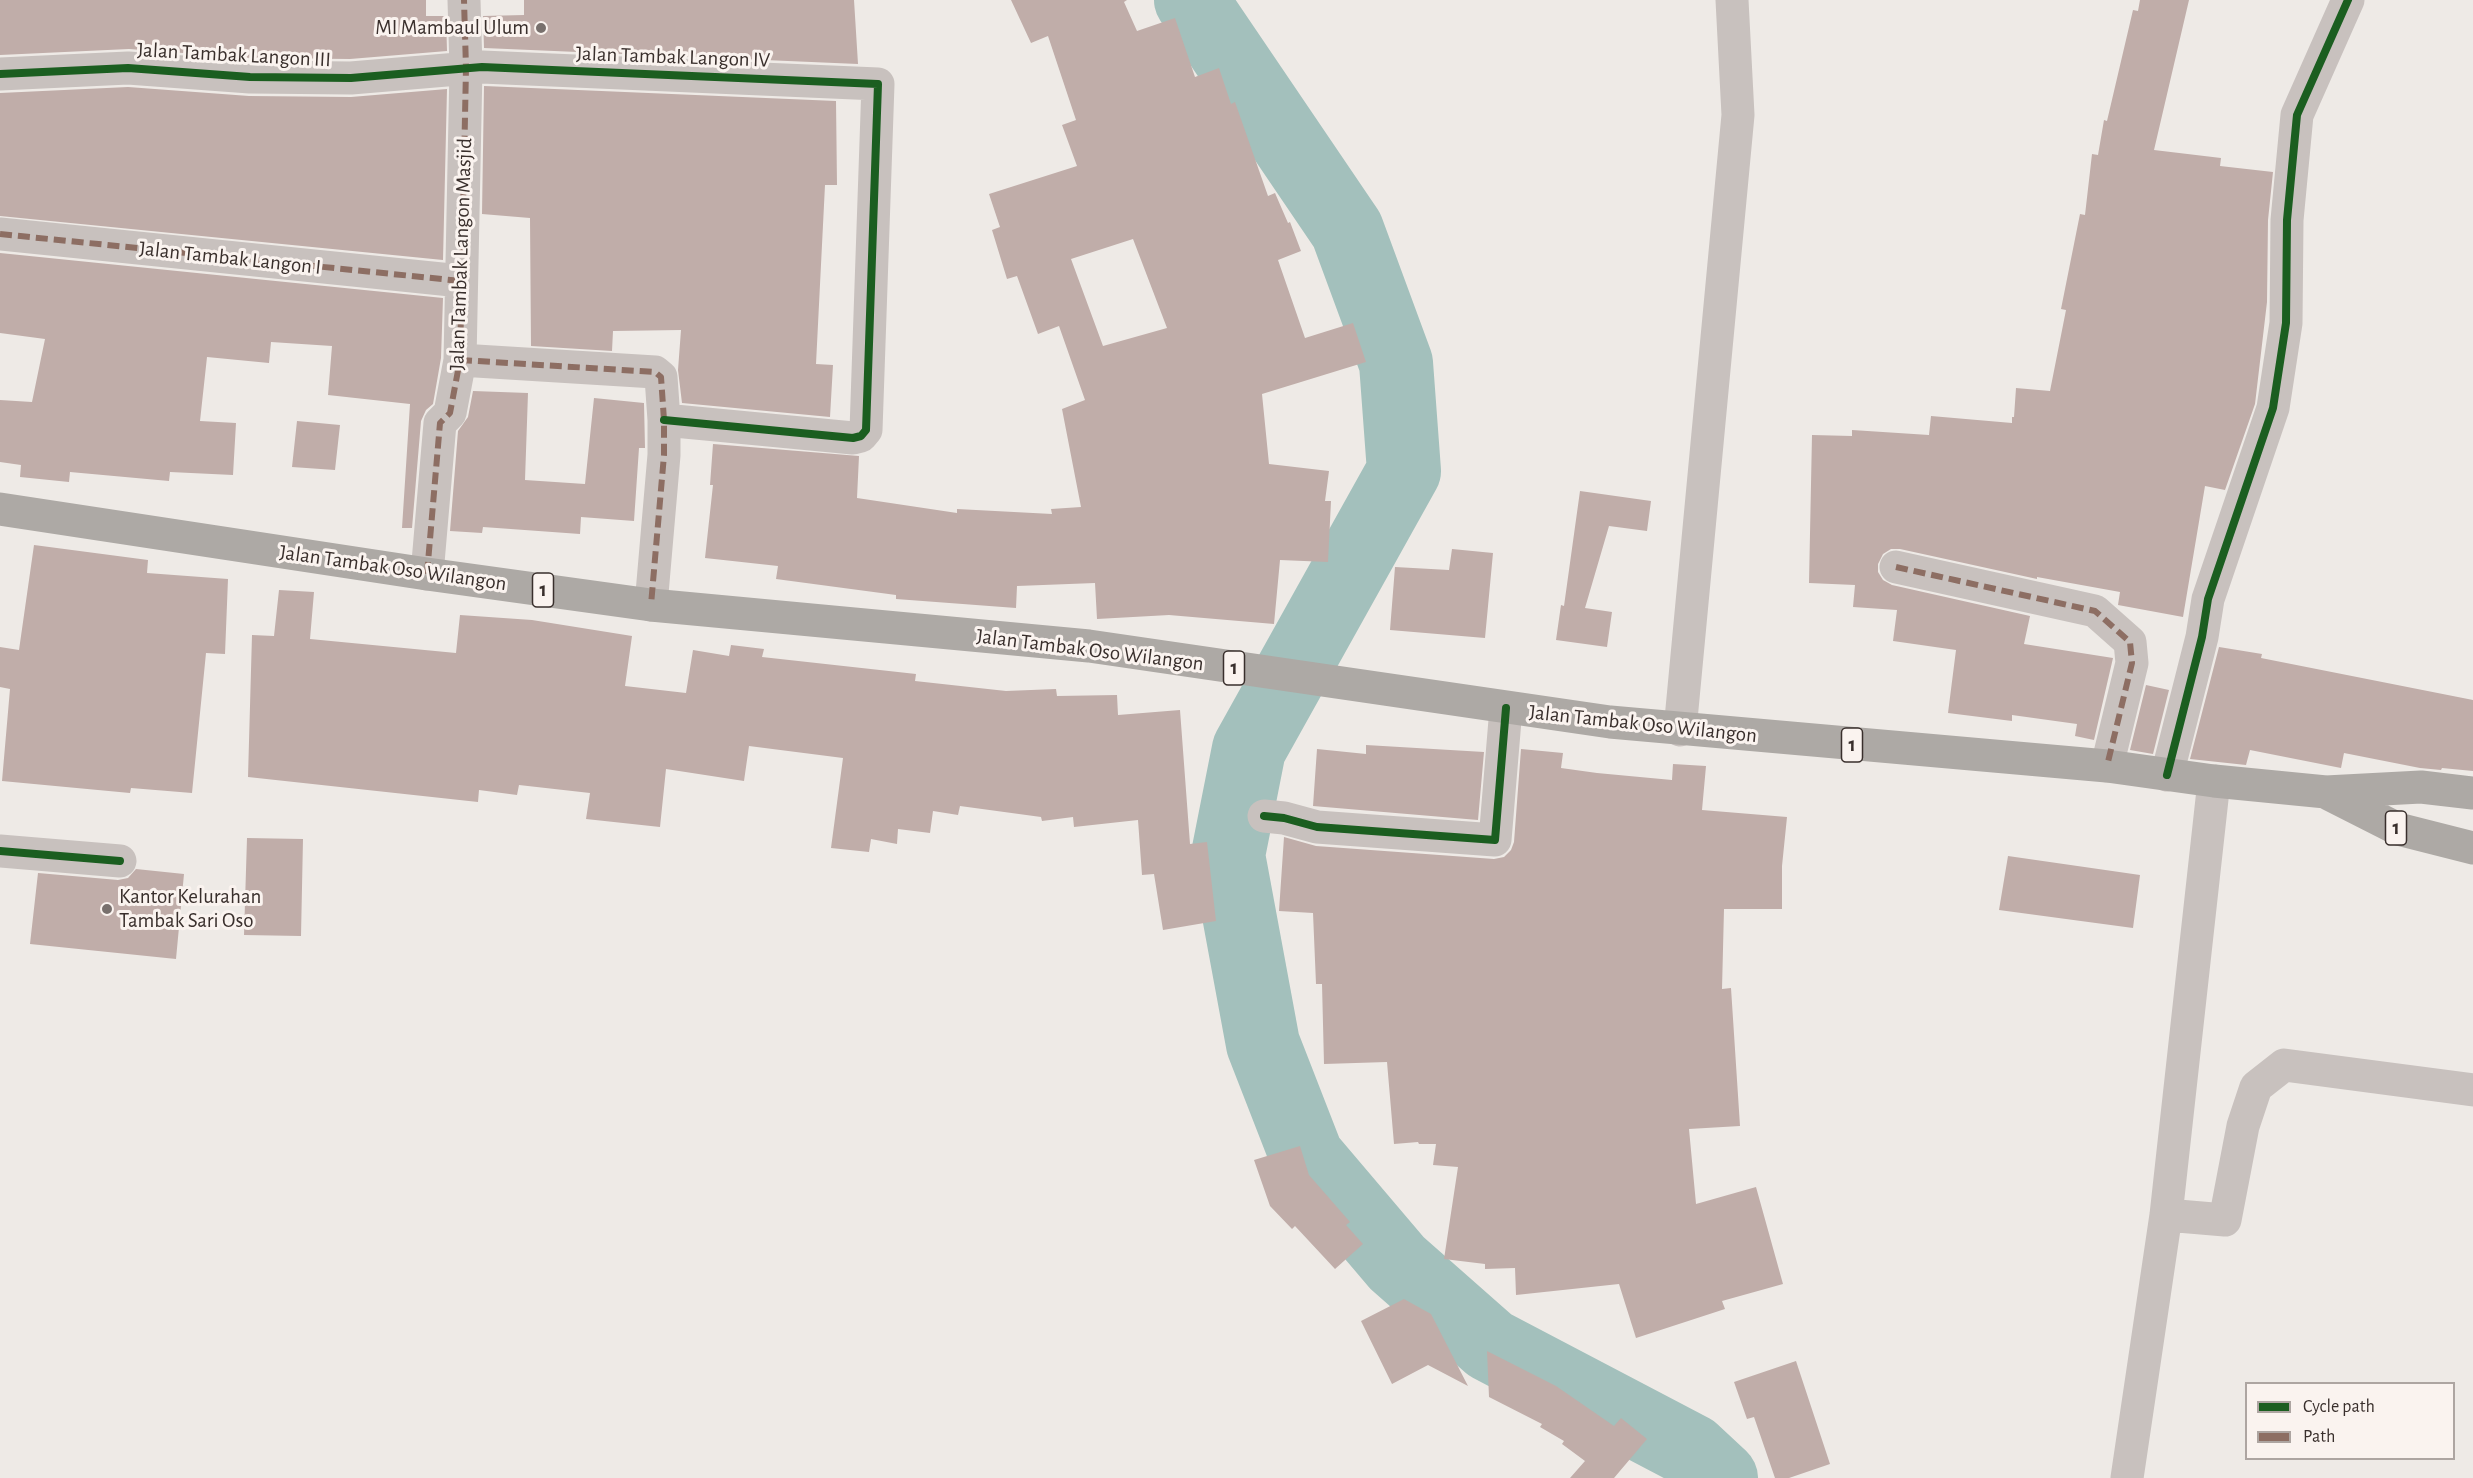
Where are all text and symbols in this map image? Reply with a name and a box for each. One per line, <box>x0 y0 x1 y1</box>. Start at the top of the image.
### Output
place label: MI Mambaul Ulum <box>375 15 529 41</box>
marker: MI Mambaul Ulum <box>534 21 548 35</box>
street label: Jalan Tambak Langon III <box>136 37 332 73</box>
street label: Jalan Tambak Langon IV <box>575 41 771 73</box>
street label: Jalan Tambak Langon Masjid <box>444 137 478 371</box>
street label: Jalan Tambak Langon I <box>138 236 322 280</box>
street label: Jalan Tambak Oso Wilangon <box>278 540 508 596</box>
road number: 1 <box>532 573 554 607</box>
street label: Jalan Tambak Oso Wilangon <box>975 624 1205 676</box>
road number: 1 <box>1224 651 1244 685</box>
street label: Jalan Tambak Oso Wilangon <box>1528 700 1758 748</box>
road number: 1 <box>1842 728 1862 762</box>
road number: 1 <box>2386 811 2406 845</box>
place label: Kantor Kelurahan Tambak Sari Oso <box>119 884 261 934</box>
marker: Kantor Kelurahan Tambak Sari Oso <box>100 902 114 916</box>
legend <box>2245 1382 2455 1460</box>
text: Cycle path <box>2303 1398 2375 1416</box>
text: Path <box>2303 1428 2335 1446</box>

